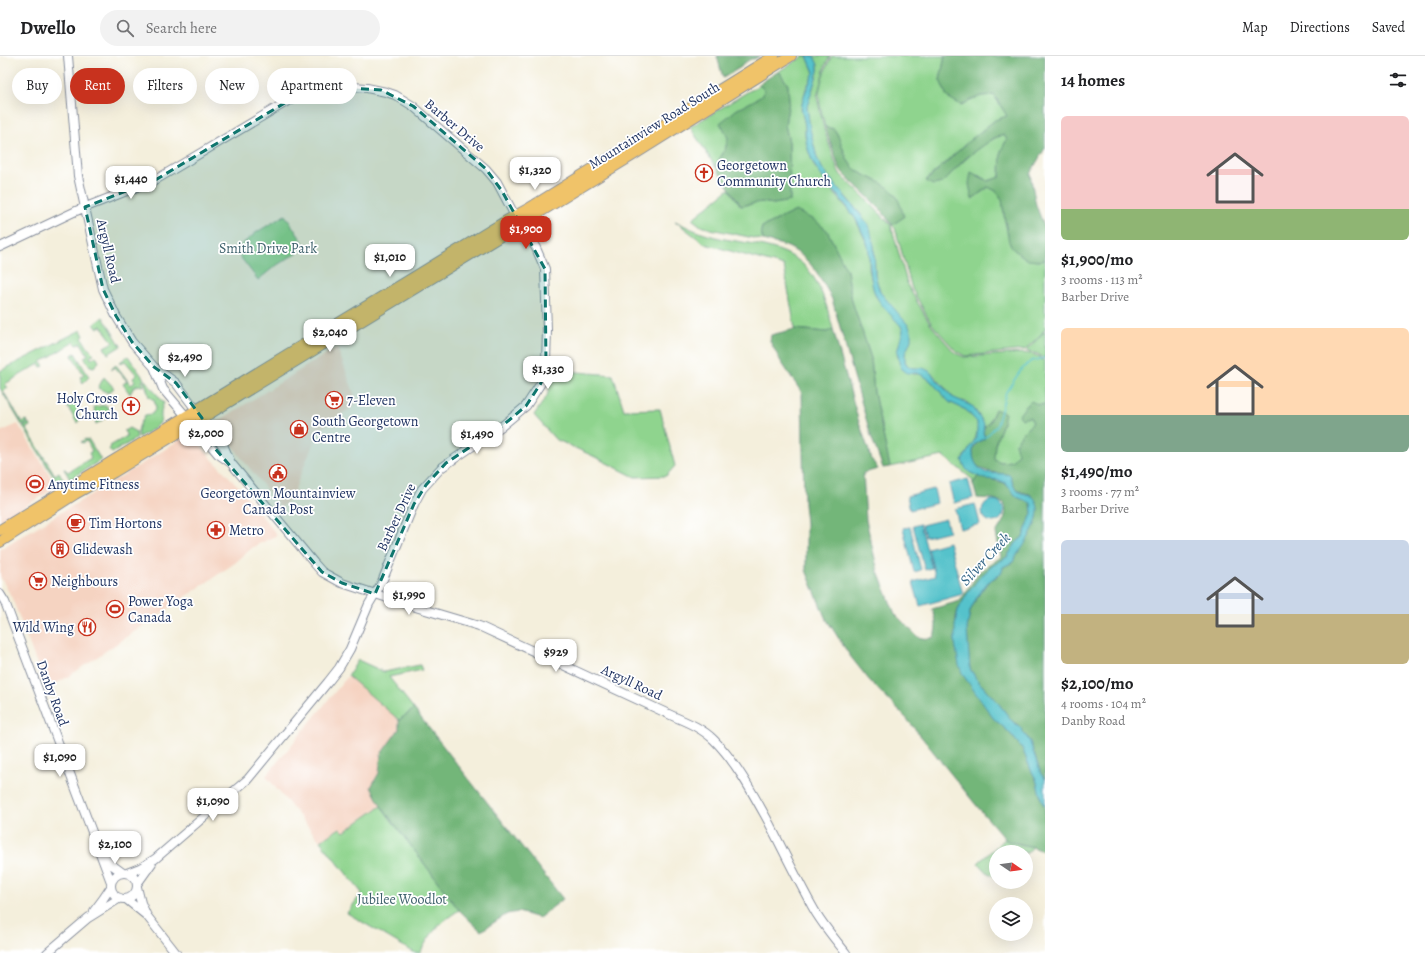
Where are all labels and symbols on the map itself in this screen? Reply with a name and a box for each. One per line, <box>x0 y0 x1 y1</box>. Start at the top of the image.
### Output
street label: Mountainview Road South <box>585 77 724 174</box>
street label: Barber Drive <box>421 95 489 156</box>
place label: Georgetown Community Church <box>717 156 832 191</box>
pin: $1,320 <box>502 157 568 191</box>
church icon: Georgetown Community Church <box>694 163 714 183</box>
pin: $1,440 <box>98 166 164 200</box>
street label: Argyll Road <box>92 216 125 286</box>
pin: $1,900 <box>493 216 559 250</box>
park label: Smith Drive Park <box>219 239 317 258</box>
pin: $1,010 <box>357 244 423 278</box>
pin: $2,040 <box>297 319 363 353</box>
pin: $2,490 <box>152 344 218 378</box>
pin: $1,330 <box>515 356 581 390</box>
place label: Holy Cross Church <box>56 389 119 424</box>
supermarket icon: 7-Eleven <box>324 390 344 410</box>
place label: 7-Eleven <box>347 391 396 410</box>
church icon: Holy Cross Church <box>121 396 141 416</box>
place label: South Georgetown Centre <box>312 412 419 447</box>
shop icon: South Georgetown Centre <box>289 419 309 439</box>
pin: $2,000 <box>173 420 239 454</box>
pin: $1,490 <box>444 421 510 455</box>
public building icon: Georgetown Mountainview Canada Post <box>268 463 288 483</box>
sports icon: Anytime Fitness <box>25 474 45 494</box>
place label: Anytime Fitness <box>47 475 139 494</box>
street label: Barber Drive <box>372 480 421 554</box>
place label: Georgetown Mountainview Canada Post <box>200 484 356 519</box>
cafe icon: Tim Hortons <box>66 513 86 533</box>
place label: Tim Hortons <box>89 514 162 533</box>
pharmacy icon: Metro <box>206 520 226 540</box>
place label: Metro <box>229 521 264 540</box>
water label: Silver Creek <box>955 528 1015 590</box>
building icon: Glidewash <box>50 539 70 559</box>
place label: Glidewash <box>73 540 133 559</box>
supermarket icon: Neighbours <box>28 571 48 591</box>
place label: Neighbours <box>51 572 118 591</box>
pin: $1,990 <box>376 582 442 616</box>
place label: Power Yoga Canada <box>128 592 194 627</box>
sports icon: Power Yoga Canada <box>105 599 125 619</box>
restaurant icon: Wild Wing <box>77 617 97 637</box>
place label: Wild Wing <box>12 618 74 637</box>
pin: $929 <box>532 639 580 673</box>
street label: Danby Road <box>32 657 73 729</box>
street label: Argyll Road <box>597 660 666 705</box>
pin: $1,090 <box>27 744 93 778</box>
pin: $1,090 <box>180 788 246 822</box>
pin: $2,100 <box>82 831 148 865</box>
north arrow <box>989 845 1033 889</box>
park label: Jubilee Woodlot <box>357 890 447 909</box>

